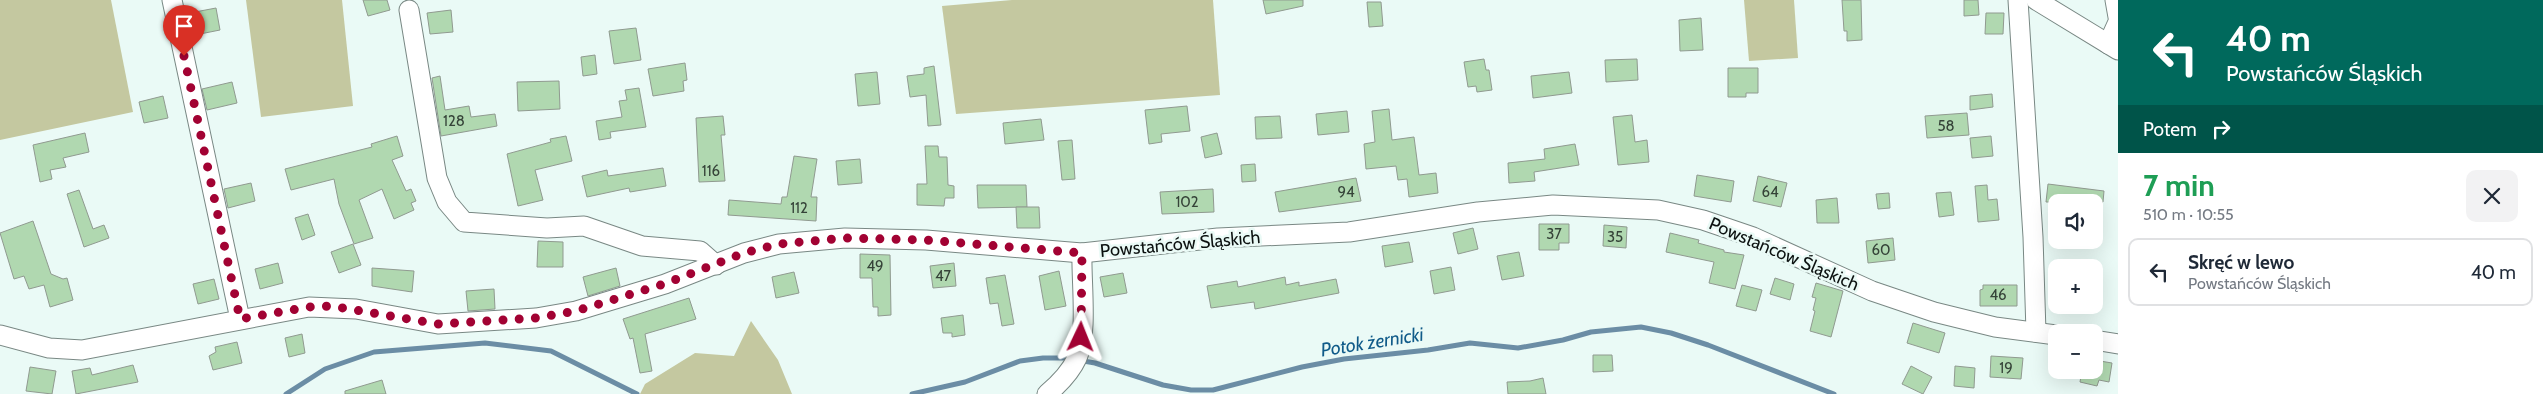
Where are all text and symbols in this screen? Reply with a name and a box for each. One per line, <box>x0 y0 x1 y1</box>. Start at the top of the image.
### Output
pin <box>163 5 205 56</box>
icon: arrive <box>170 12 198 40</box>
text: 40 m <box>2226 17 2311 60</box>
icon: left <box>2143 20 2208 85</box>
text: Powstańców Śląskich <box>2226 60 2422 87</box>
house number: 128 <box>443 112 465 130</box>
icon: right <box>2207 115 2235 143</box>
house number: 58 <box>1937 117 1955 135</box>
text: Potem <box>2143 118 2197 141</box>
house number: 116 <box>702 162 720 180</box>
text: 7 min <box>2143 167 2215 204</box>
button: close <box>2466 170 2518 222</box>
house number: 94 <box>1337 183 1355 201</box>
house number: 64 <box>1761 183 1779 201</box>
house number: 102 <box>1175 193 1199 211</box>
map controls <box>2048 194 2103 379</box>
button: sound <box>2048 194 2103 249</box>
house number: 112 <box>790 199 808 217</box>
text: 510 m · 10:55 <box>2143 205 2234 224</box>
street label: Powstańców Śląskich <box>1706 212 1862 296</box>
house number: 37 <box>1546 225 1562 243</box>
street label: Powstańców Śląskich <box>1099 226 1261 262</box>
house number: 35 <box>1607 228 1623 246</box>
house number: 60 <box>1872 241 1891 259</box>
text: Skręć w lewo <box>2188 251 2294 274</box>
house number: 49 <box>866 257 884 275</box>
icon: left <box>2145 258 2173 286</box>
button: + <box>2048 259 2103 314</box>
text: 40 m <box>2471 261 2516 284</box>
house number: 47 <box>935 267 952 285</box>
text: Powstańców Śląskich <box>2188 274 2331 293</box>
house number: 46 <box>1989 286 2007 304</box>
position arrow <box>1054 310 1106 362</box>
water label: Potok żernicki <box>1319 322 1426 361</box>
button: − <box>2048 324 2103 379</box>
house number: 19 <box>1999 359 2013 377</box>

